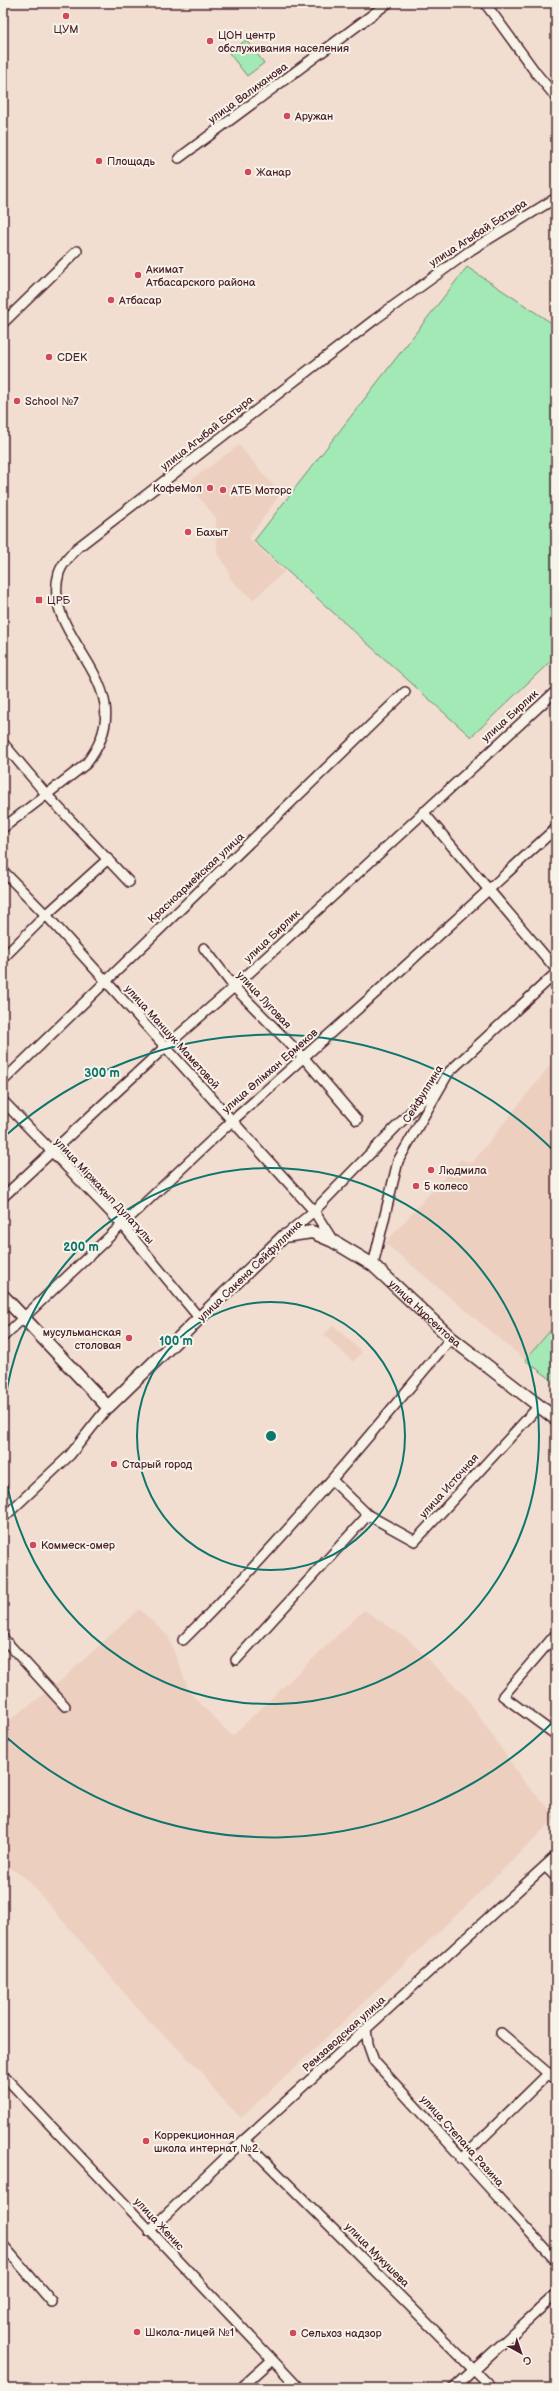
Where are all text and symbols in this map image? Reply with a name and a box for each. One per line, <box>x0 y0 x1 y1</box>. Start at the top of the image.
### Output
marker: ЦУМ <box>61 11 71 21</box>
place label: ЦУМ <box>54 23 78 36</box>
place label: ЦОН центр обслуживания населения <box>218 29 349 55</box>
marker: ЦОН центр обслуживания населения <box>205 36 215 46</box>
street label: улица Валиханова <box>206 60 291 126</box>
place label: Аружан <box>294 110 333 123</box>
marker: Аружан <box>282 111 292 121</box>
place label: Площадь <box>107 155 155 168</box>
marker: Площадь <box>94 156 104 166</box>
place label: Жанар <box>256 166 292 179</box>
marker: Жанар <box>243 167 253 177</box>
street label: улица Агыбай Батыра <box>427 196 530 269</box>
place label: Акимат Атбасарского района <box>145 263 256 289</box>
marker: Акимат Атбасарского района <box>133 270 143 280</box>
place label: Атбасар <box>118 294 162 307</box>
marker: Атбасар <box>106 295 116 305</box>
place label: CDEK <box>57 351 88 364</box>
marker: CDEK <box>44 352 54 362</box>
street label: улица Агыбай Батыра <box>158 393 256 473</box>
place label: School №7 <box>25 395 79 408</box>
marker: School №7 <box>12 396 22 406</box>
place label: КофеМол <box>153 482 202 495</box>
marker: КофеМол <box>205 483 215 493</box>
place label: АТБ Моторс <box>230 484 292 497</box>
marker: АТБ Моторс <box>218 485 228 495</box>
place label: Бахыт <box>196 526 228 539</box>
marker: Бахыт <box>183 527 193 537</box>
place label: ЦРБ <box>47 594 70 607</box>
marker: ЦРБ <box>34 595 44 605</box>
street label: улица Бирлик <box>479 687 541 745</box>
street label: Красноармейская улица <box>145 830 247 926</box>
street label: улица Бирлик <box>241 907 303 965</box>
street label: улица Луговая <box>234 969 294 1031</box>
street label: улица Маншук Маметовой <box>122 982 222 1092</box>
street label: улица Әлімхан Ермеков <box>220 1026 321 1116</box>
street label: Сейфуллина <box>400 1062 446 1125</box>
text: 300 m <box>84 1066 120 1081</box>
street label: улица Міржақып Дулатұлы <box>52 1135 156 1247</box>
place label: Людмила <box>438 1164 487 1177</box>
marker: Людмила <box>426 1165 436 1175</box>
place label: 5 колесо <box>424 1180 468 1193</box>
marker: 5 колесо <box>411 1181 421 1191</box>
street label: улица Сакена Сейфуллина <box>195 1217 305 1324</box>
text: 200 m <box>63 1240 99 1255</box>
street label: улица Нурсеитова <box>386 1277 464 1350</box>
place label: мусульманская столовая <box>43 1326 121 1352</box>
marker: мусульманская столовая <box>124 1333 134 1343</box>
text: 100 m <box>159 1334 193 1349</box>
centre of rings <box>264 1429 278 1443</box>
street label: улица Источная <box>417 1451 481 1521</box>
place label: Старый город <box>122 1458 193 1471</box>
marker: Старый город <box>109 1459 119 1469</box>
place label: Коммеск-омер <box>41 1539 116 1552</box>
marker: Коммеск-омер <box>28 1540 38 1550</box>
street label: Ремзаводская улица <box>300 1993 389 2075</box>
street label: улица Степана Разина <box>418 2093 507 2190</box>
place label: Коррекционная школа интернат №2 <box>154 2129 259 2155</box>
marker: Коррекционная школа интернат №2 <box>141 2136 151 2146</box>
street label: улица Женис <box>131 2195 187 2253</box>
street label: улица Мукушева <box>342 2220 412 2290</box>
place label: Школа-лицей №1 <box>145 2326 234 2339</box>
marker: Школа-лицей №1 <box>132 2327 142 2337</box>
place label: Сельхоз надзор <box>301 2327 382 2340</box>
marker: Сельхоз надзор <box>288 2328 298 2338</box>
north arrow <box>501 2333 541 2373</box>
text: С <box>520 2353 534 2368</box>

